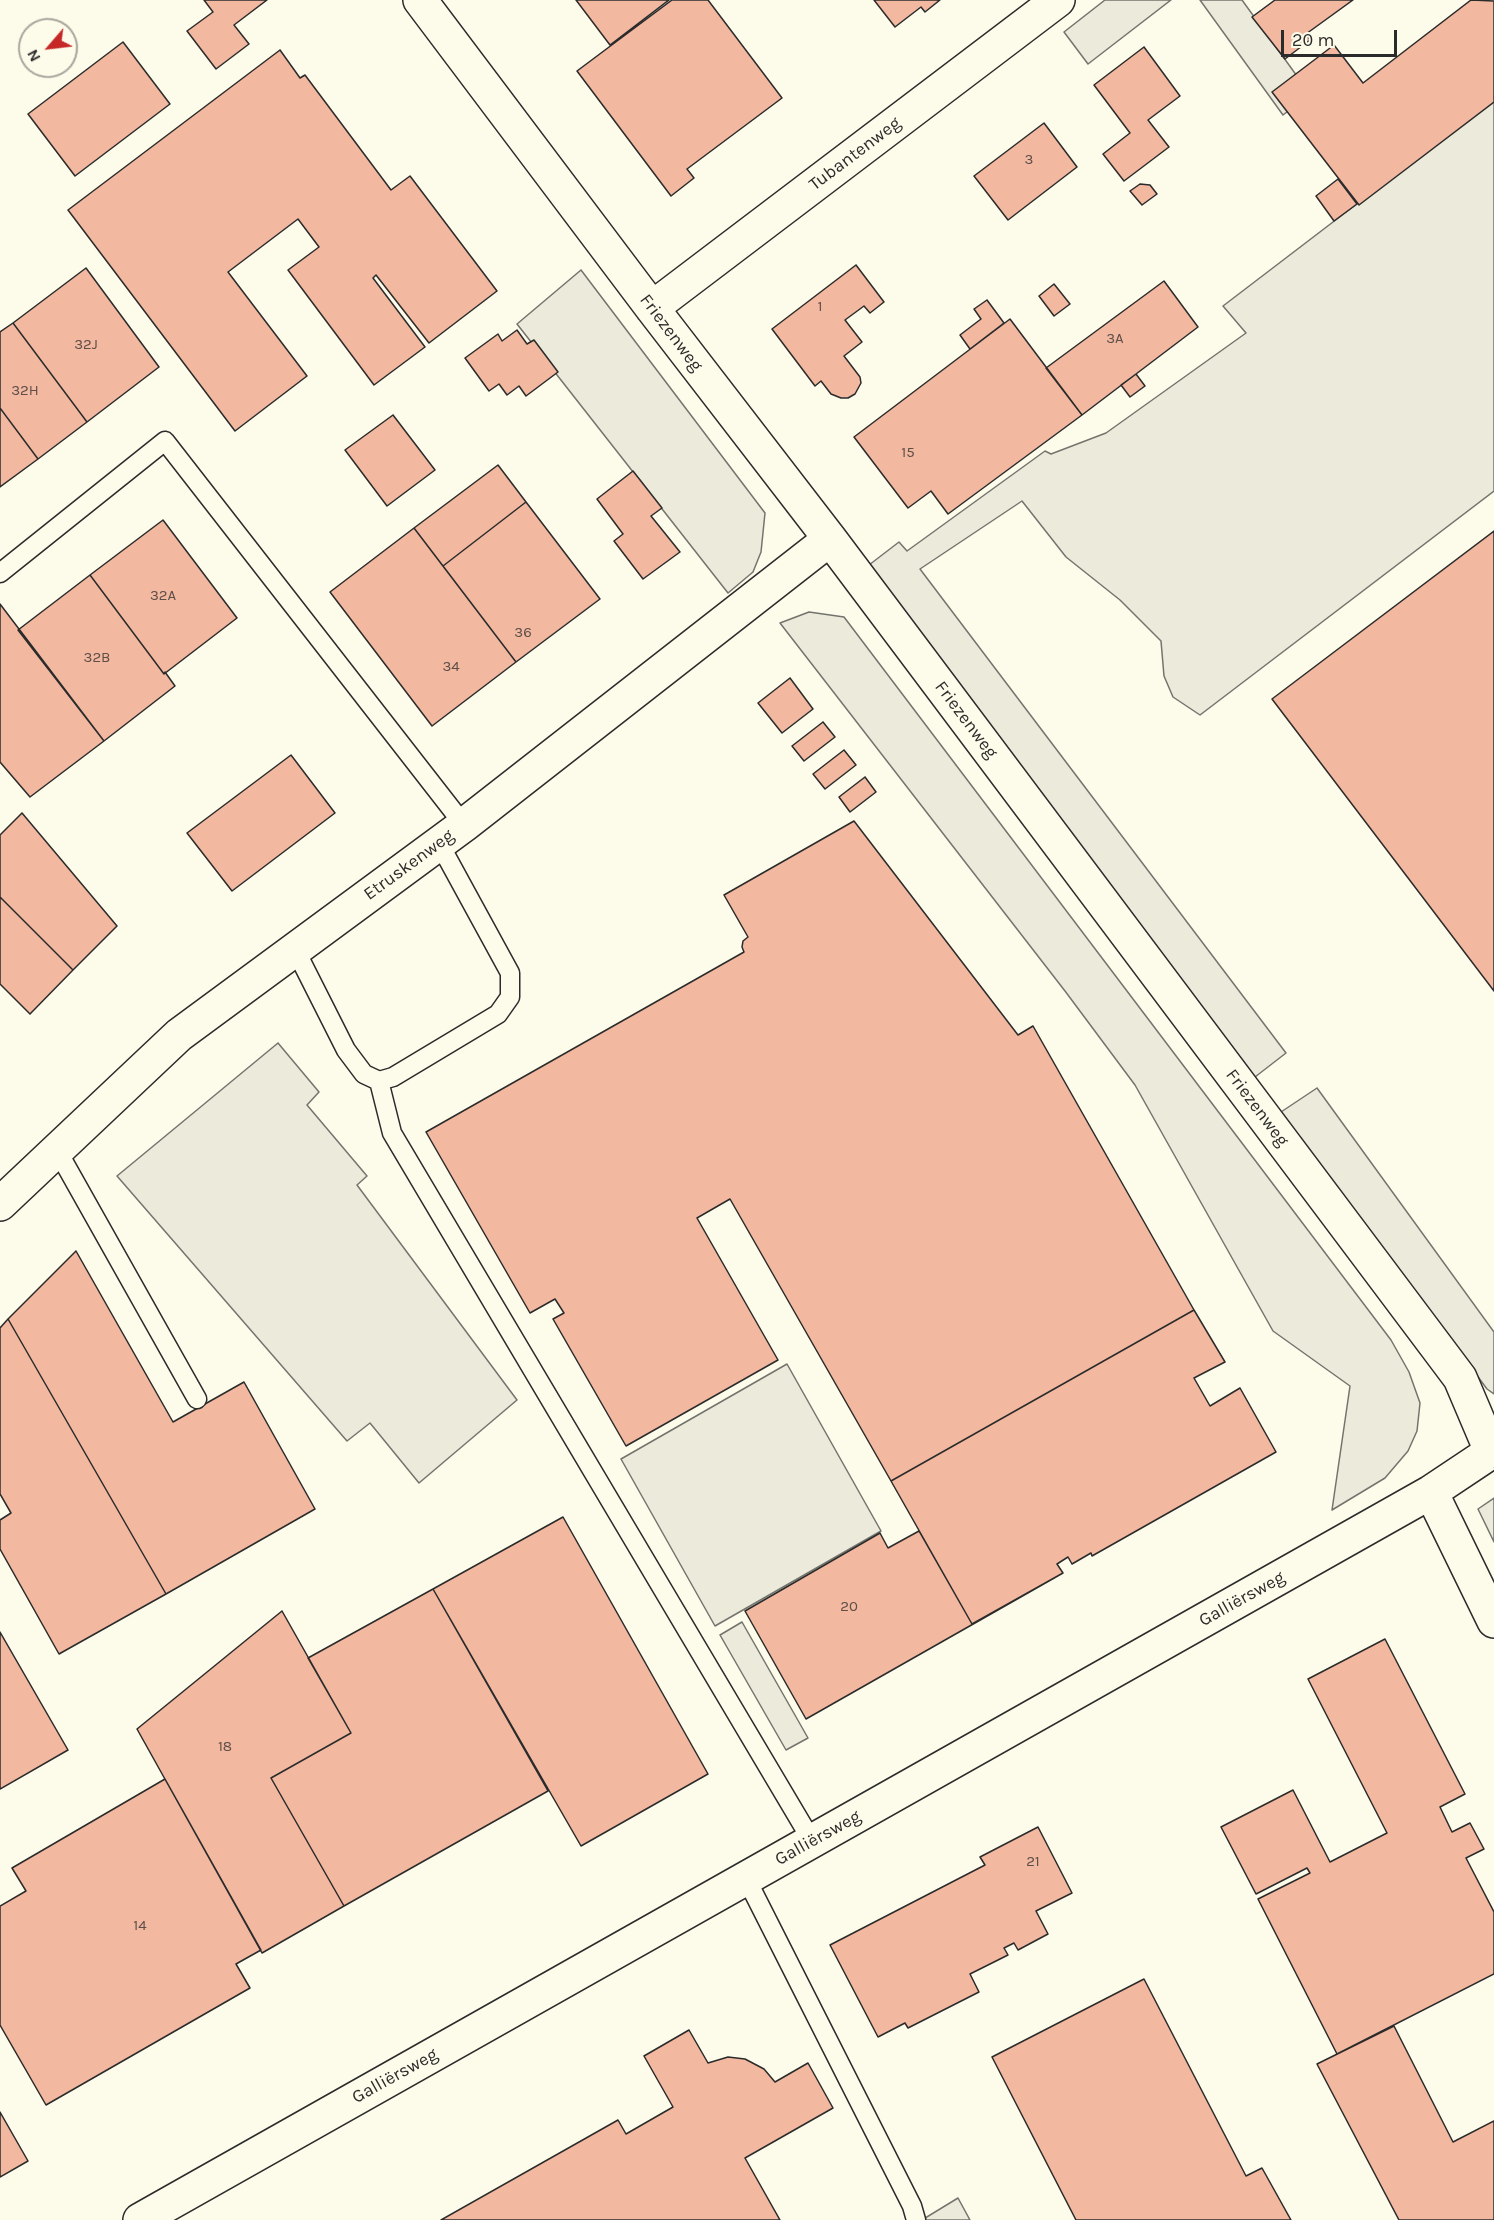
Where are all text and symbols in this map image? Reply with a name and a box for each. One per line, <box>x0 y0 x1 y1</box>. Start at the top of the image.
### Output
north arrow <box>18 18 78 78</box>
scale bar <box>1284 18 1400 56</box>
text: 20 m <box>1292 29 1334 51</box>
text: N <box>22 46 45 65</box>
street label: Tubantenweg <box>805 112 905 196</box>
house number: 3 <box>1025 151 1033 169</box>
street label: Friezenweg <box>635 290 707 376</box>
house number: 1 <box>818 298 822 316</box>
house number: 3A <box>1106 330 1124 348</box>
house number: 32J <box>74 336 98 354</box>
house number: 32H <box>11 382 39 400</box>
house number: 15 <box>901 444 915 462</box>
house number: 32A <box>150 587 176 605</box>
house number: 36 <box>514 624 532 642</box>
house number: 32B <box>84 649 110 667</box>
house number: 34 <box>442 658 460 676</box>
street label: Friezenweg <box>930 677 1002 763</box>
street label: Etruskenweg <box>360 825 458 905</box>
street label: Friezenweg <box>1221 1065 1293 1151</box>
street label: Galliërsweg <box>1195 1567 1289 1631</box>
house number: 20 <box>840 1598 858 1616</box>
house number: 18 <box>218 1738 232 1756</box>
street label: Galliërsweg <box>771 1806 865 1870</box>
house number: 21 <box>1026 1853 1040 1871</box>
house number: 14 <box>133 1917 147 1935</box>
street label: Galliërsweg <box>348 2044 442 2108</box>

